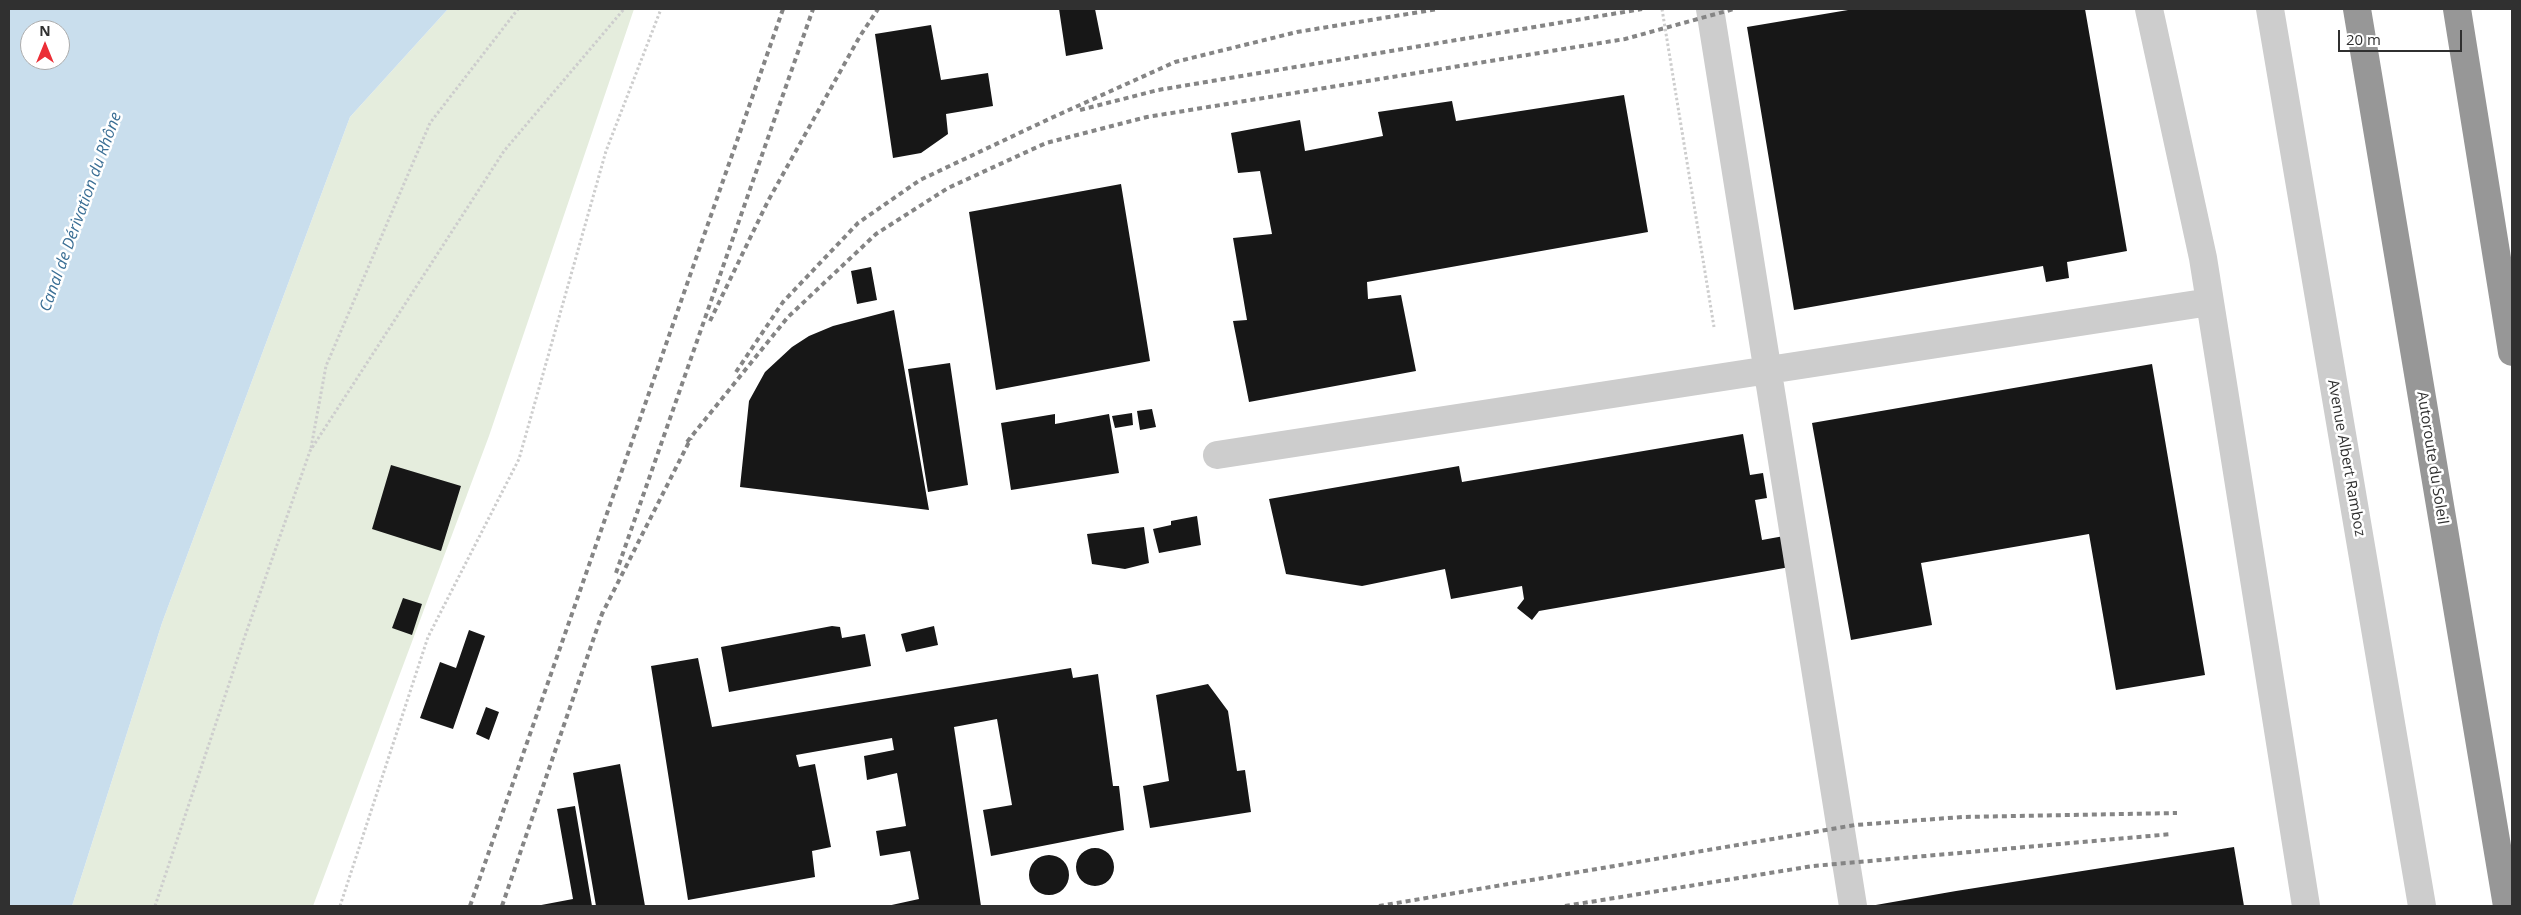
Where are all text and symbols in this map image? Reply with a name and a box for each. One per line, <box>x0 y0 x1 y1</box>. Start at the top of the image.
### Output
north arrow <box>20 20 70 70</box>
scale bar <box>2341 20 2465 52</box>
text: N <box>39 21 51 40</box>
text: 20 m <box>2346 29 2381 49</box>
water label: Canal de Dérivation du Rhône <box>36 110 126 314</box>
street label: Avenue Albert Ramboz <box>2323 378 2369 538</box>
street label: Autoroute du Soleil <box>2413 390 2451 526</box>

